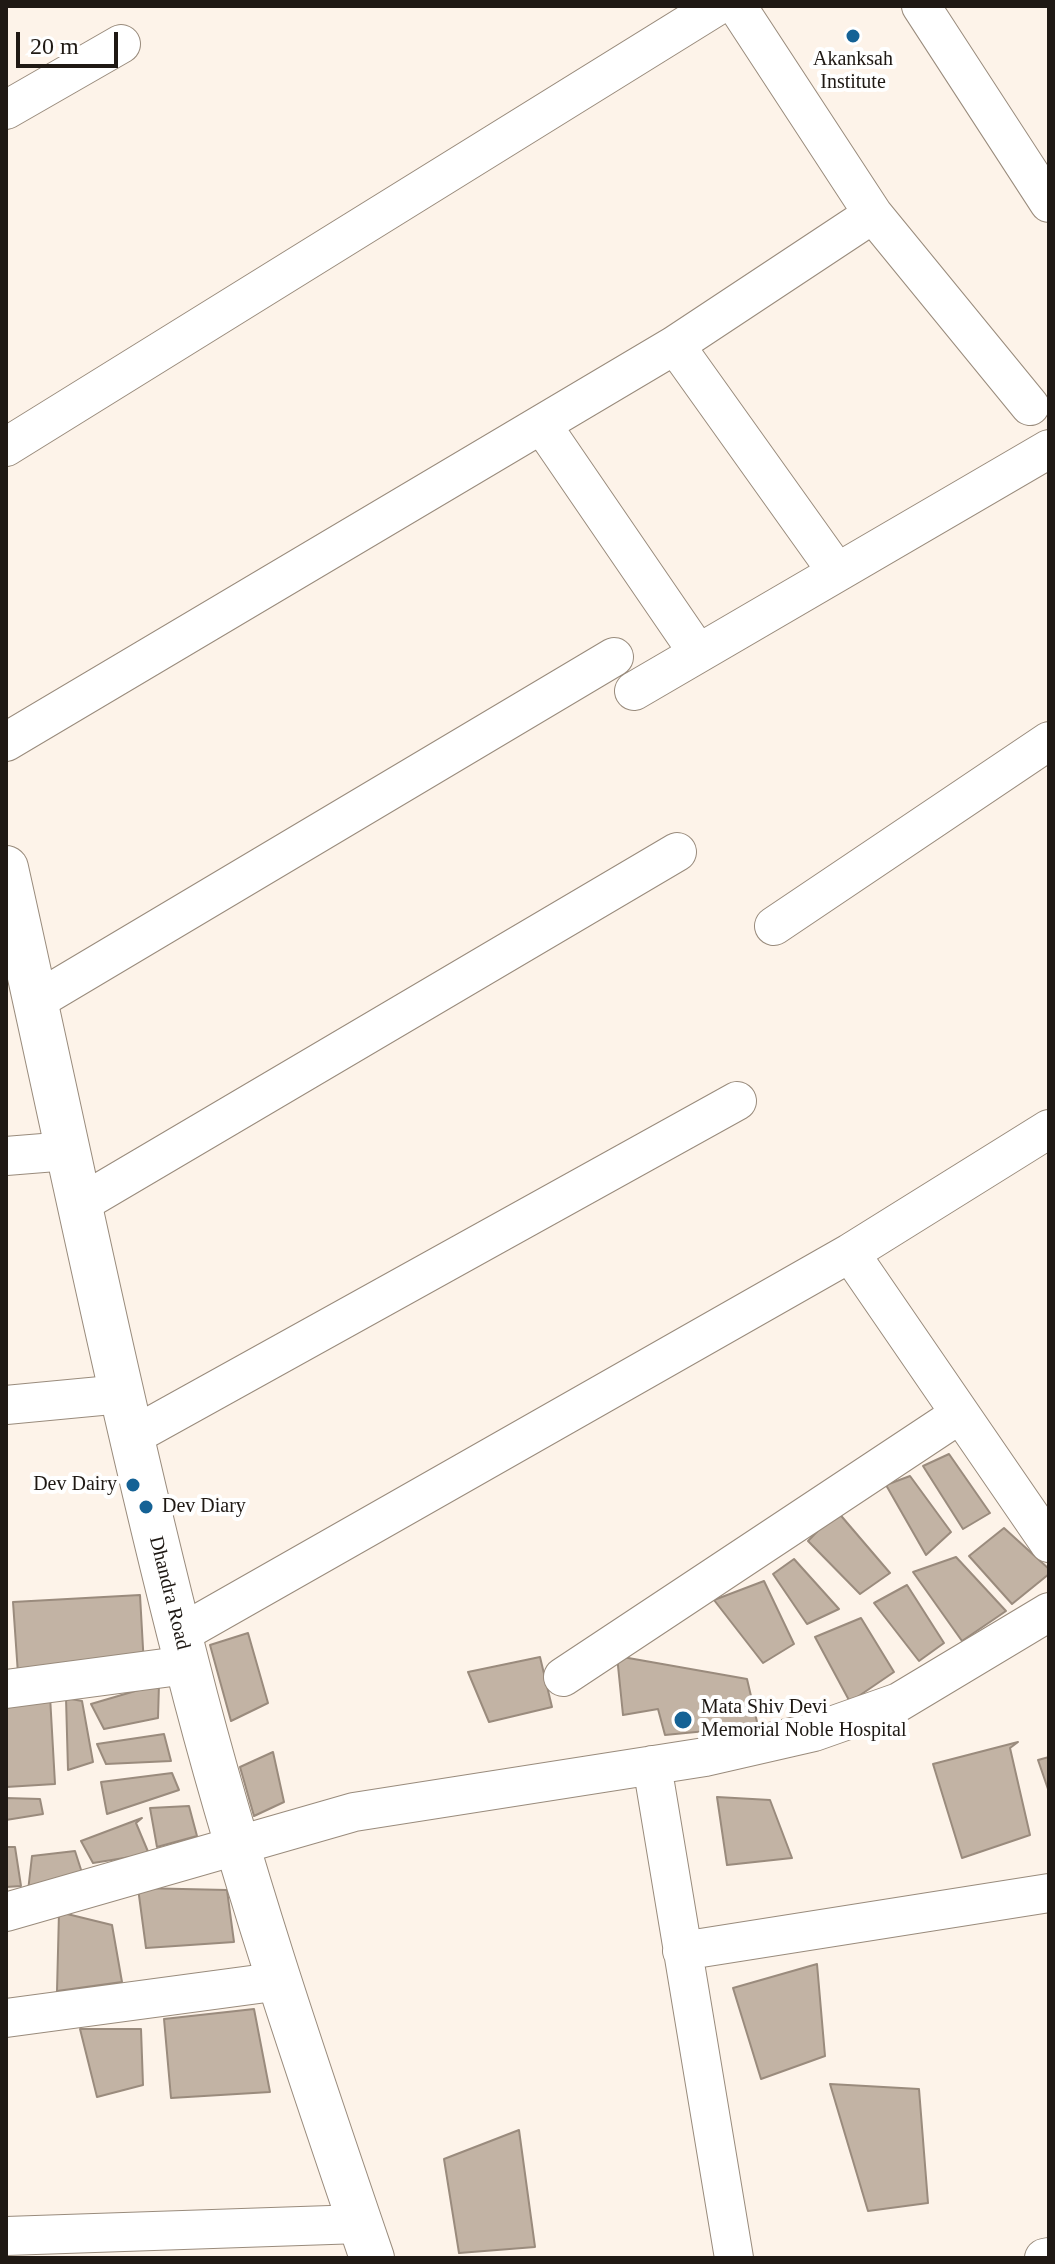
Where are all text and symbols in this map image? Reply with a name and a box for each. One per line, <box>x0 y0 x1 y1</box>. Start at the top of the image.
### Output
scale bar <box>20 16 122 66</box>
marker: Akanksah Institute <box>844 27 862 45</box>
text: 20 m <box>30 33 79 59</box>
place label: Akanksah Institute <box>813 48 893 95</box>
place label: Dev Dairy <box>33 1473 117 1497</box>
marker: Dev Dairy <box>124 1476 142 1494</box>
place label: Dev Diary <box>162 1495 246 1519</box>
marker: Dev Diary <box>137 1498 155 1516</box>
street label: Dhandra Road <box>143 1534 195 1652</box>
place label: Mata Shiv Devi Memorial Noble Hospital <box>701 1696 907 1743</box>
marker: Mata Shiv Devi Memorial Noble Hospital <box>672 1709 694 1731</box>

